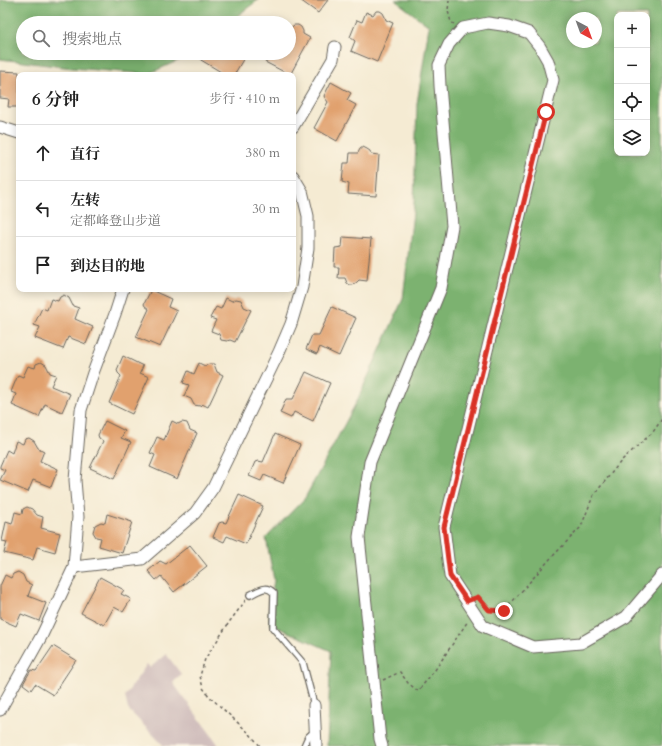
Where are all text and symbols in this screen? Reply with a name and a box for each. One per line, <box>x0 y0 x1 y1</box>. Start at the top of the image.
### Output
north arrow <box>566 12 602 48</box>
map controls <box>614 12 650 156</box>
button: + <box>614 12 650 48</box>
search box <box>16 16 296 60</box>
icon: search <box>30 27 52 49</box>
text: 搜索地点 <box>62 29 122 49</box>
button: − <box>614 48 650 84</box>
button: locate <box>614 84 650 120</box>
text: 6 分钟 <box>32 88 79 111</box>
text: 步行 · 410 m <box>209 90 280 108</box>
route start <box>537 103 555 121</box>
button: layers <box>614 120 650 156</box>
icon: ahead <box>32 142 54 164</box>
text: 直行 <box>70 144 100 164</box>
text: 380 m <box>246 144 280 162</box>
text: 左转 <box>70 190 100 210</box>
icon: left <box>32 198 54 220</box>
text: 30 m <box>252 200 280 218</box>
text: 定都峰登山步道 <box>70 212 161 230</box>
icon: arrive <box>32 254 54 276</box>
text: 到达目的地 <box>70 256 145 276</box>
route end <box>495 602 513 620</box>

